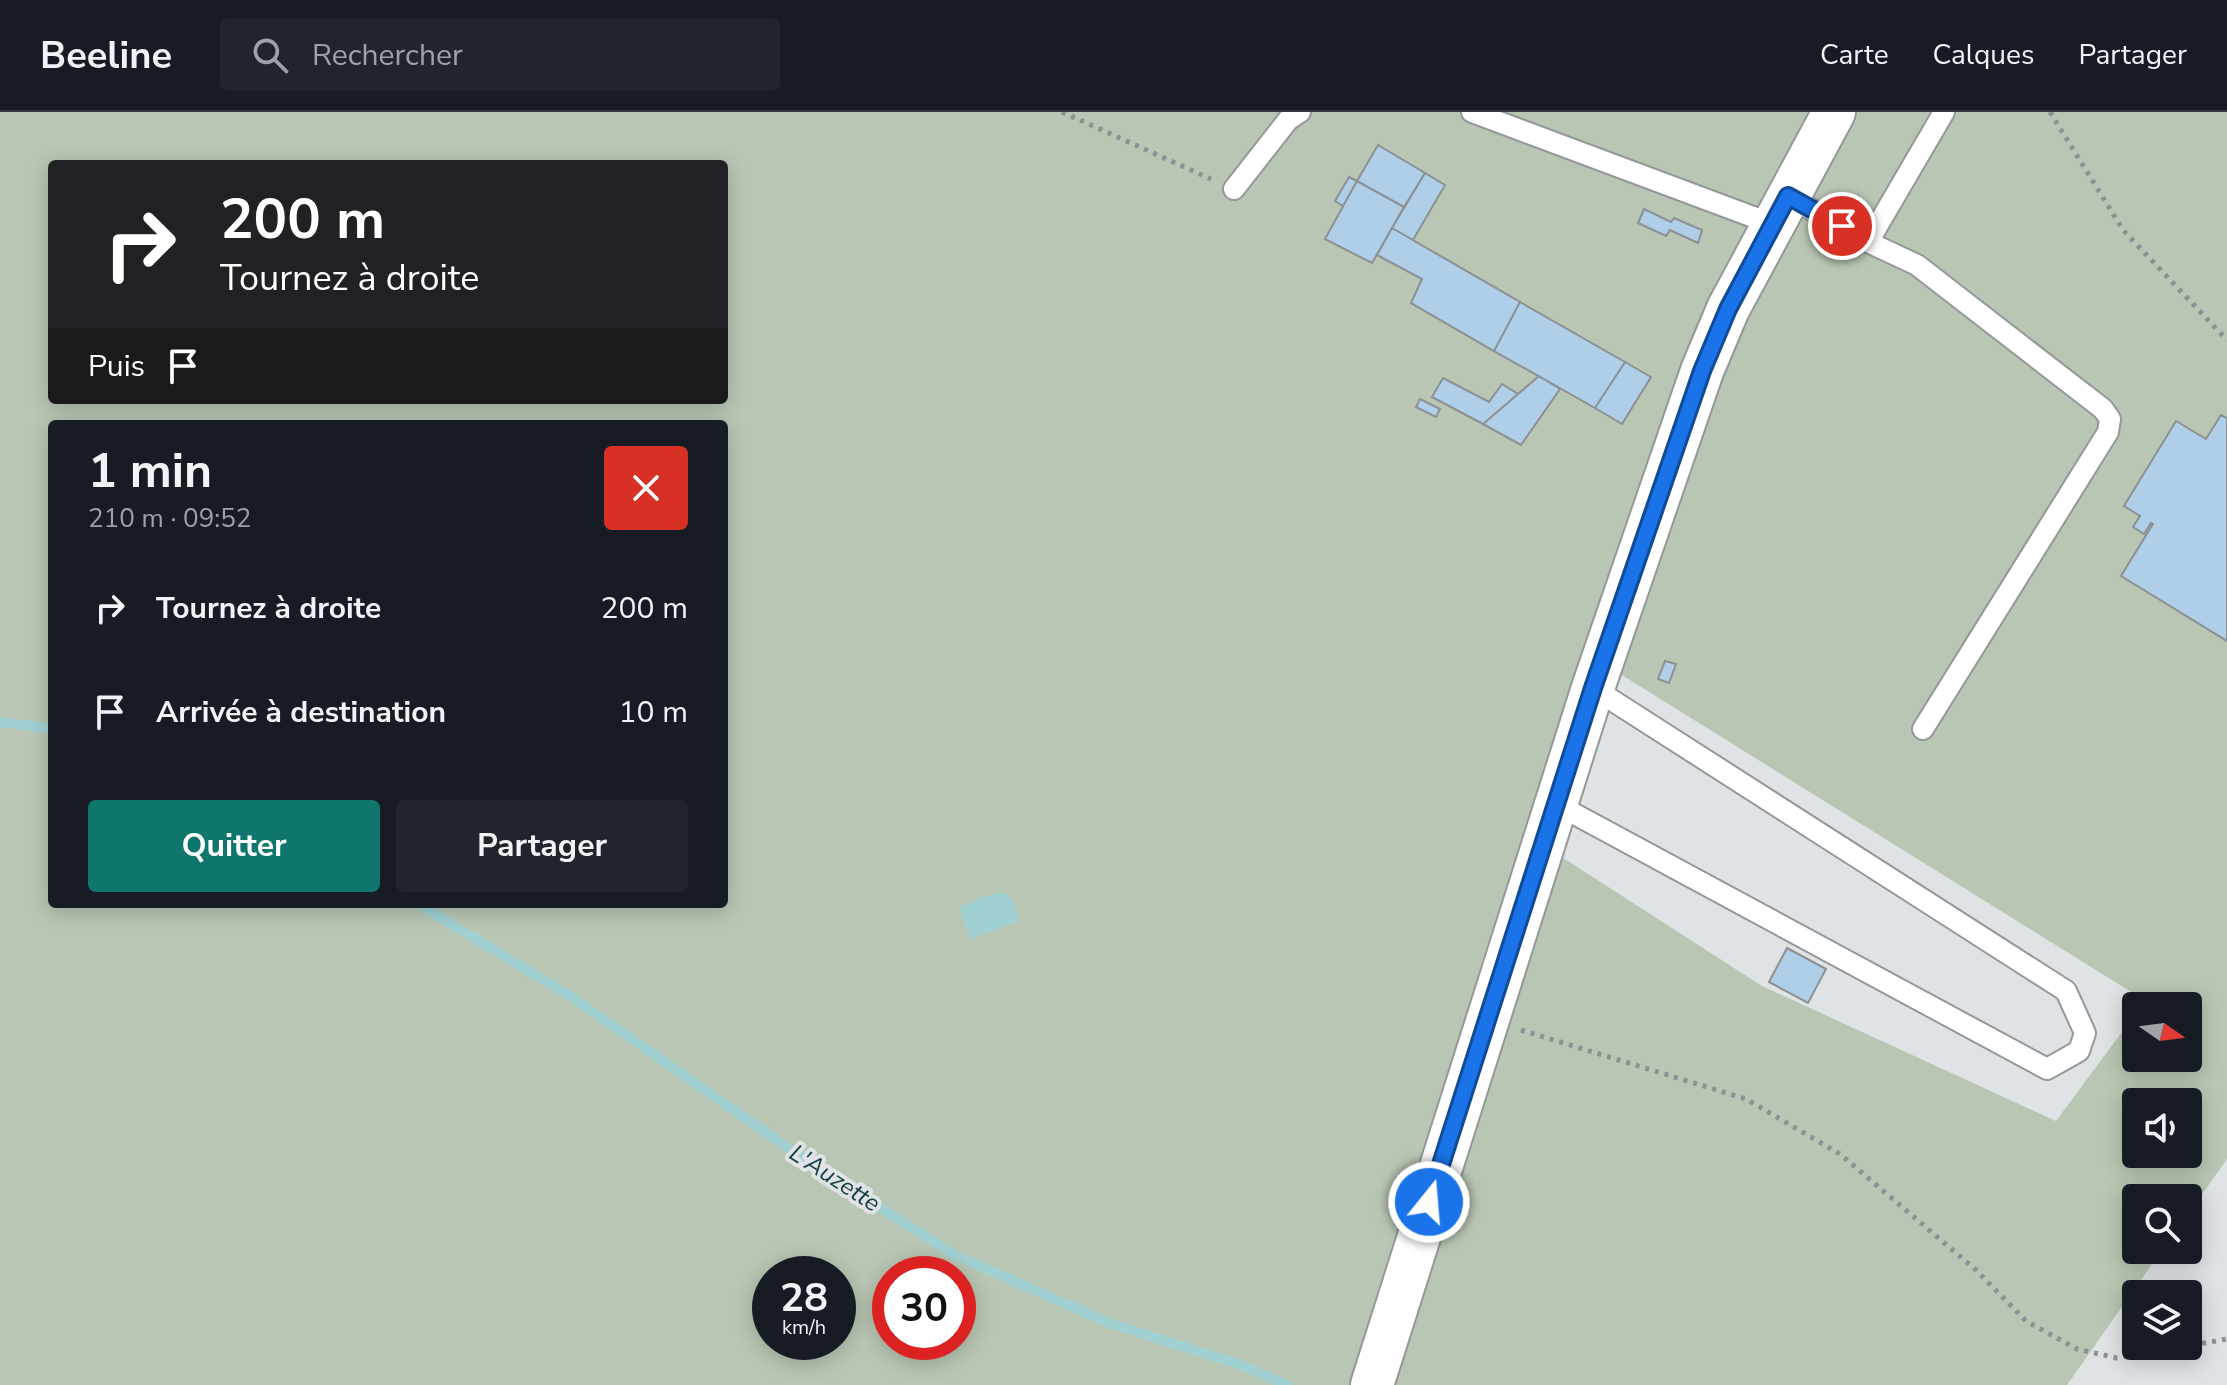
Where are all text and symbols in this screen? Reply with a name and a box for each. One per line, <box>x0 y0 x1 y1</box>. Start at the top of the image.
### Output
search box <box>220 19 780 91</box>
text: Beeline <box>40 30 172 81</box>
icon: search <box>248 33 292 77</box>
text: Rechercher <box>312 35 463 76</box>
text: Carte <box>1820 36 1889 74</box>
text: Calques <box>1933 36 2034 74</box>
text: Partager <box>2078 36 2187 74</box>
text: 200 m <box>220 181 385 258</box>
icon: right <box>88 192 192 296</box>
pin <box>1808 192 1876 260</box>
icon: arrive <box>1820 204 1864 248</box>
text: Tournez à droite <box>220 254 479 303</box>
icon: arrive <box>161 344 205 388</box>
text: Puis <box>88 346 145 387</box>
text: 1 min <box>88 438 212 504</box>
button: close <box>604 446 688 530</box>
text: 210 m · 09:52 <box>88 501 251 536</box>
icon: right <box>88 586 132 630</box>
text: Tournez à droite <box>156 588 381 629</box>
text: 200 m <box>601 588 688 629</box>
icon: arrive <box>88 690 132 734</box>
text: Arrivée à destination <box>156 692 446 733</box>
text: 10 m <box>619 692 688 733</box>
button: Quitter <box>88 800 380 892</box>
button: Partager <box>396 800 688 892</box>
north arrow <box>2122 992 2202 1072</box>
map controls <box>2122 992 2202 1360</box>
button: sound <box>2122 1088 2202 1168</box>
water label: L'Auzette <box>783 1137 887 1219</box>
position arrow <box>1387 1160 1471 1244</box>
button: search <box>2122 1184 2202 1264</box>
speed limit sign: 30 <box>872 1256 976 1360</box>
text: 28 <box>780 1271 828 1325</box>
button: layers <box>2122 1280 2202 1360</box>
text: km/h <box>782 1314 826 1341</box>

